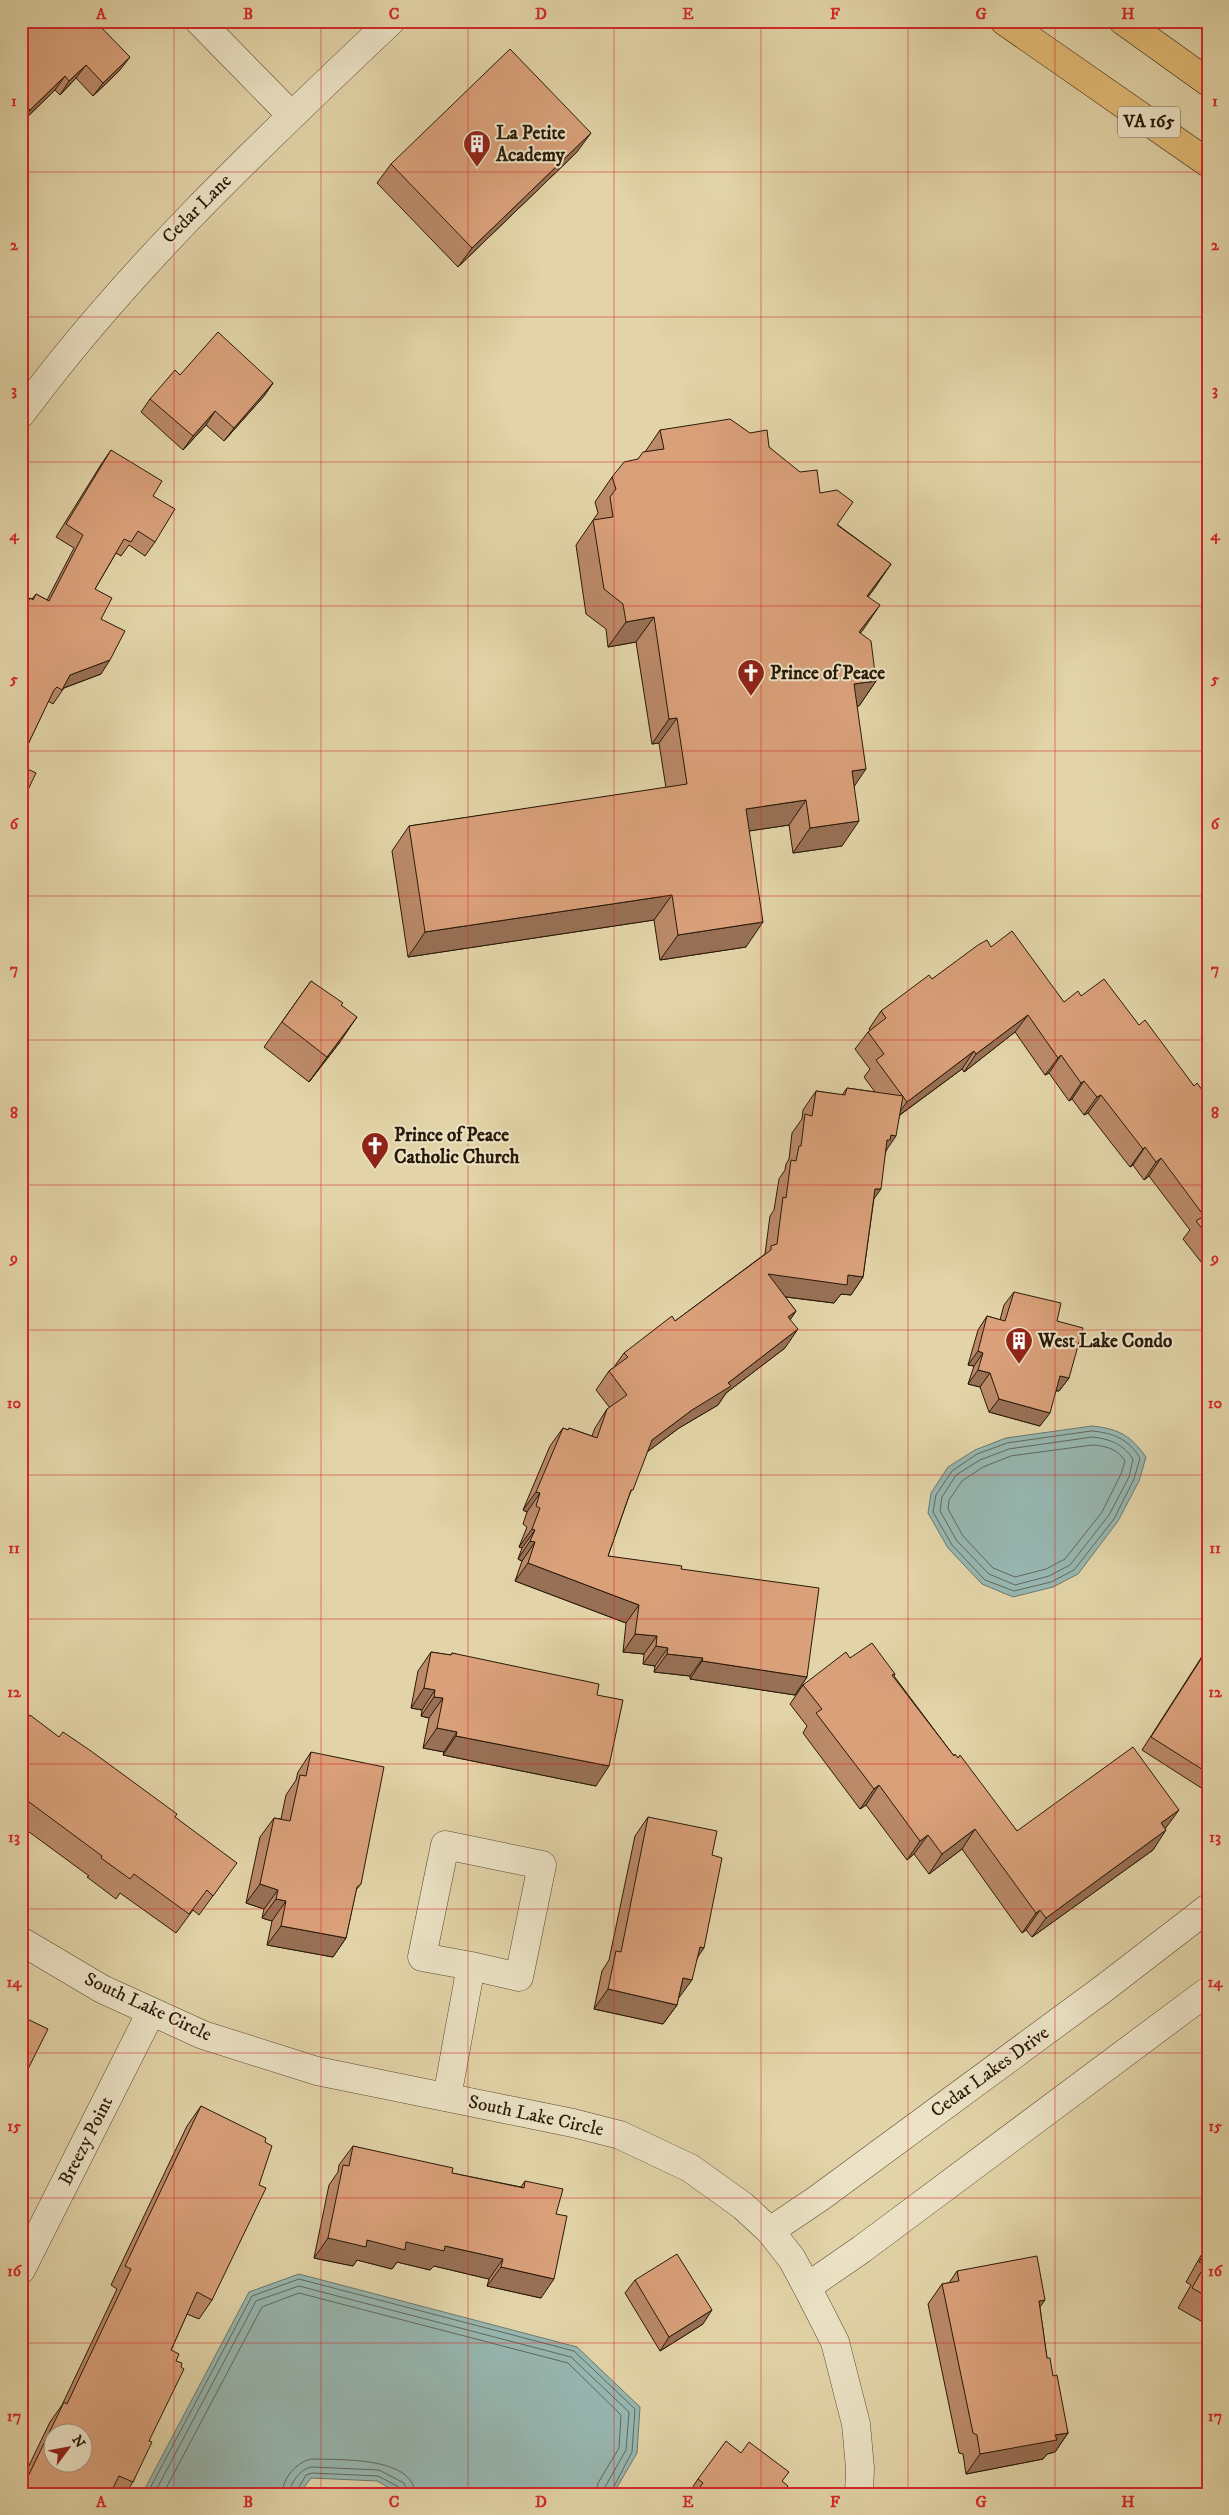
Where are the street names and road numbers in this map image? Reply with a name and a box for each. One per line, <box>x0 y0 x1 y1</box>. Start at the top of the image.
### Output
road number: VA 165 <box>1118 106 1180 138</box>
street label: Cedar Lane <box>158 169 237 248</box>
street label: South Lake Circle <box>81 1967 215 2047</box>
street label: Cedar Lakes Drive <box>926 2021 1054 2123</box>
street label: South Lake Circle <box>466 2090 606 2142</box>
street label: Breezy Point <box>54 2093 118 2189</box>

